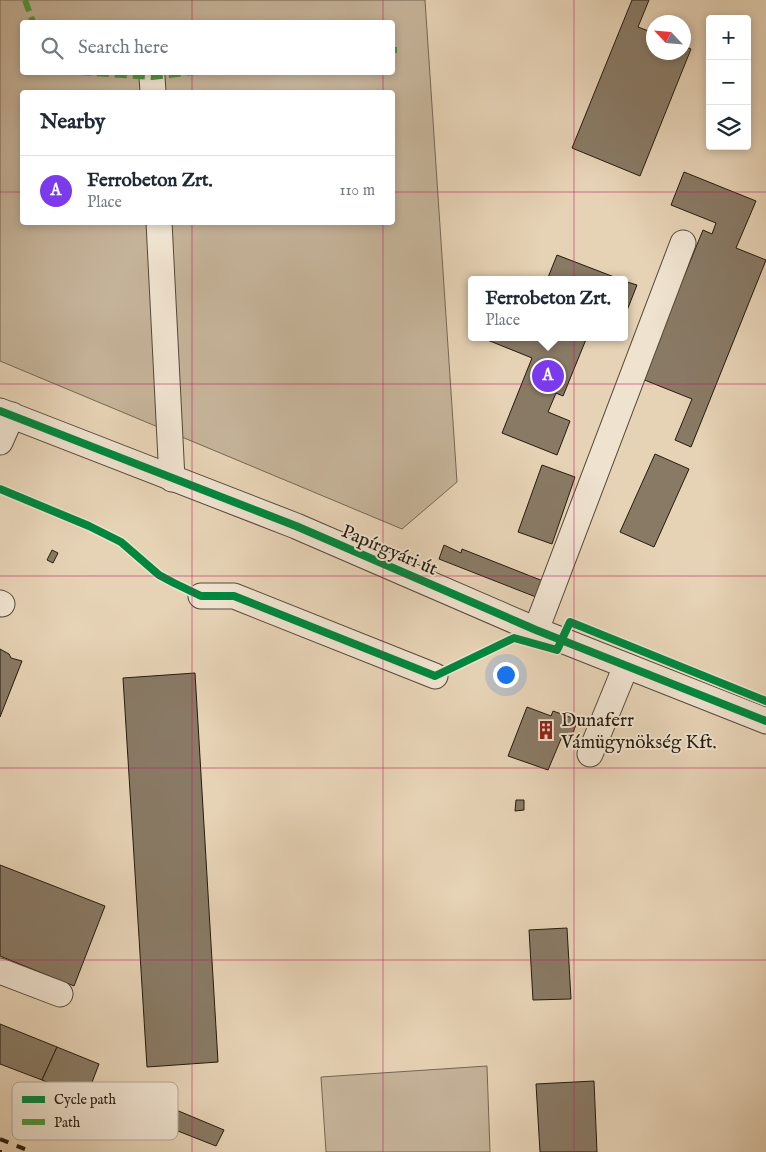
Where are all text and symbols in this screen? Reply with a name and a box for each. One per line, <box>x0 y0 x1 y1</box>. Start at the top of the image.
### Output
north arrow <box>646 15 691 60</box>
map controls <box>706 15 751 150</box>
button: + <box>706 15 751 60</box>
search box <box>20 20 395 75</box>
icon: search <box>38 34 66 62</box>
text: Search here <box>78 36 169 60</box>
button: − <box>706 60 751 105</box>
button: layers <box>706 105 751 150</box>
text: Nearby <box>40 109 105 136</box>
text: Ferrobeton Zrt. <box>87 169 213 193</box>
text: A <box>51 181 61 201</box>
text: 110 m <box>339 181 375 201</box>
text: Place <box>87 193 122 213</box>
popup <box>468 276 628 341</box>
text: Ferrobeton Zrt. <box>485 287 611 311</box>
text: Place <box>485 311 520 331</box>
pin: A <box>532 357 564 395</box>
street label: Papírgyári út <box>337 520 441 582</box>
your location <box>493 662 519 688</box>
place label: Dunaferr Vámügynökség Kft. <box>560 709 717 755</box>
building icon: Dunaferr Vámügynökség Kft. <box>535 719 557 741</box>
legend <box>12 1082 178 1140</box>
text: Cycle path <box>54 1091 116 1109</box>
text: Path <box>54 1114 81 1132</box>

